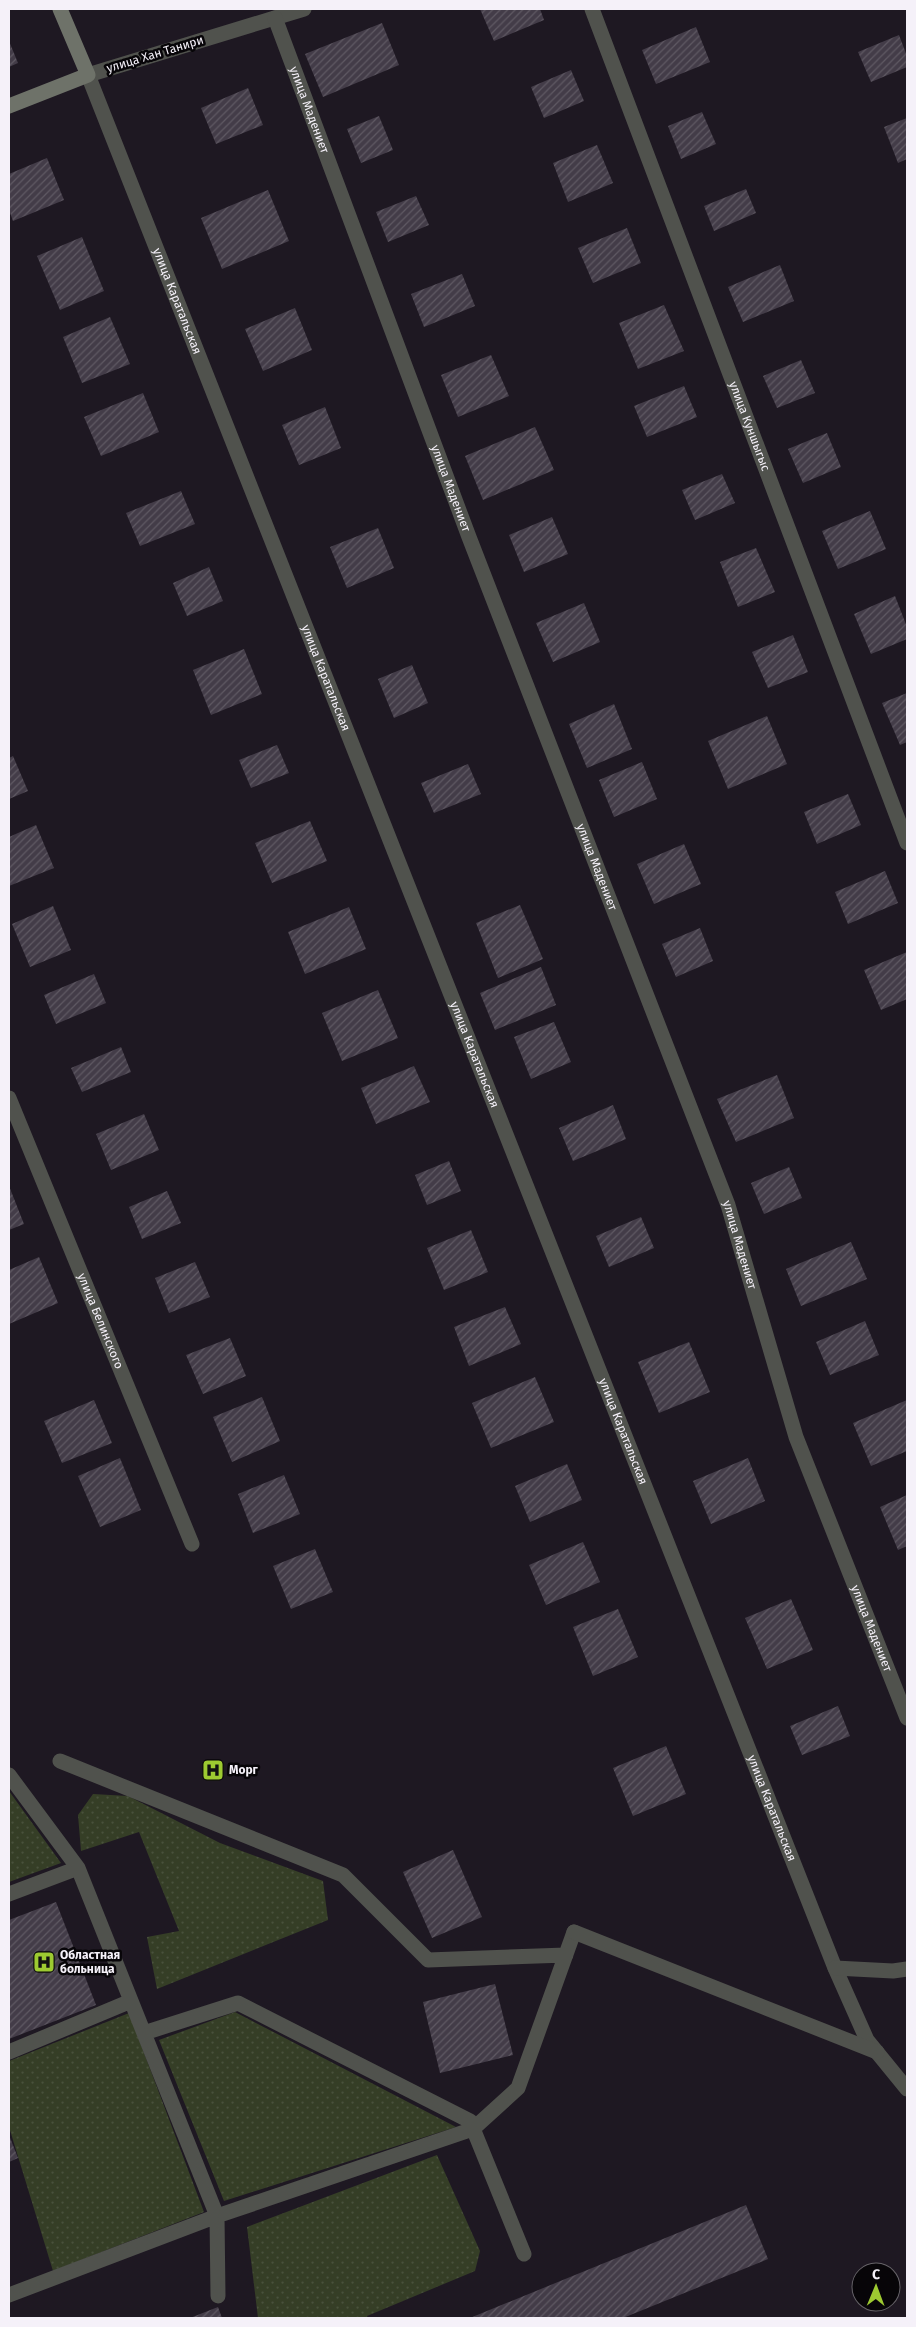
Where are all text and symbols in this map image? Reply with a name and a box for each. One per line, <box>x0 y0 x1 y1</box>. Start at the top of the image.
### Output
street label: улица Хан Танири <box>105 33 205 75</box>
street label: улица Мадениет <box>287 64 332 156</box>
street label: улица Каратальская <box>150 246 205 356</box>
street label: улица Куншыгыс <box>726 379 773 473</box>
street label: улица Мадениет <box>428 443 474 534</box>
street label: улица Каратальская <box>299 623 353 733</box>
street label: улица Мадениет <box>574 822 620 913</box>
street label: улица Каратальская <box>447 999 502 1110</box>
street label: улица Мадениет <box>720 1198 759 1291</box>
street label: улица Белинского <box>75 1271 126 1371</box>
street label: улица Каратальская <box>596 1376 650 1487</box>
street label: улица Мадениет <box>848 1583 895 1674</box>
street label: улица Каратальская <box>745 1753 799 1863</box>
hospital icon: Морг <box>201 1758 225 1782</box>
place label: Морг <box>229 1763 259 1777</box>
place label: Областная больница <box>60 1948 120 1976</box>
hospital icon: Областная больница <box>32 1950 56 1974</box>
north arrow <box>851 2262 901 2312</box>
text: С <box>872 2266 880 2283</box>

